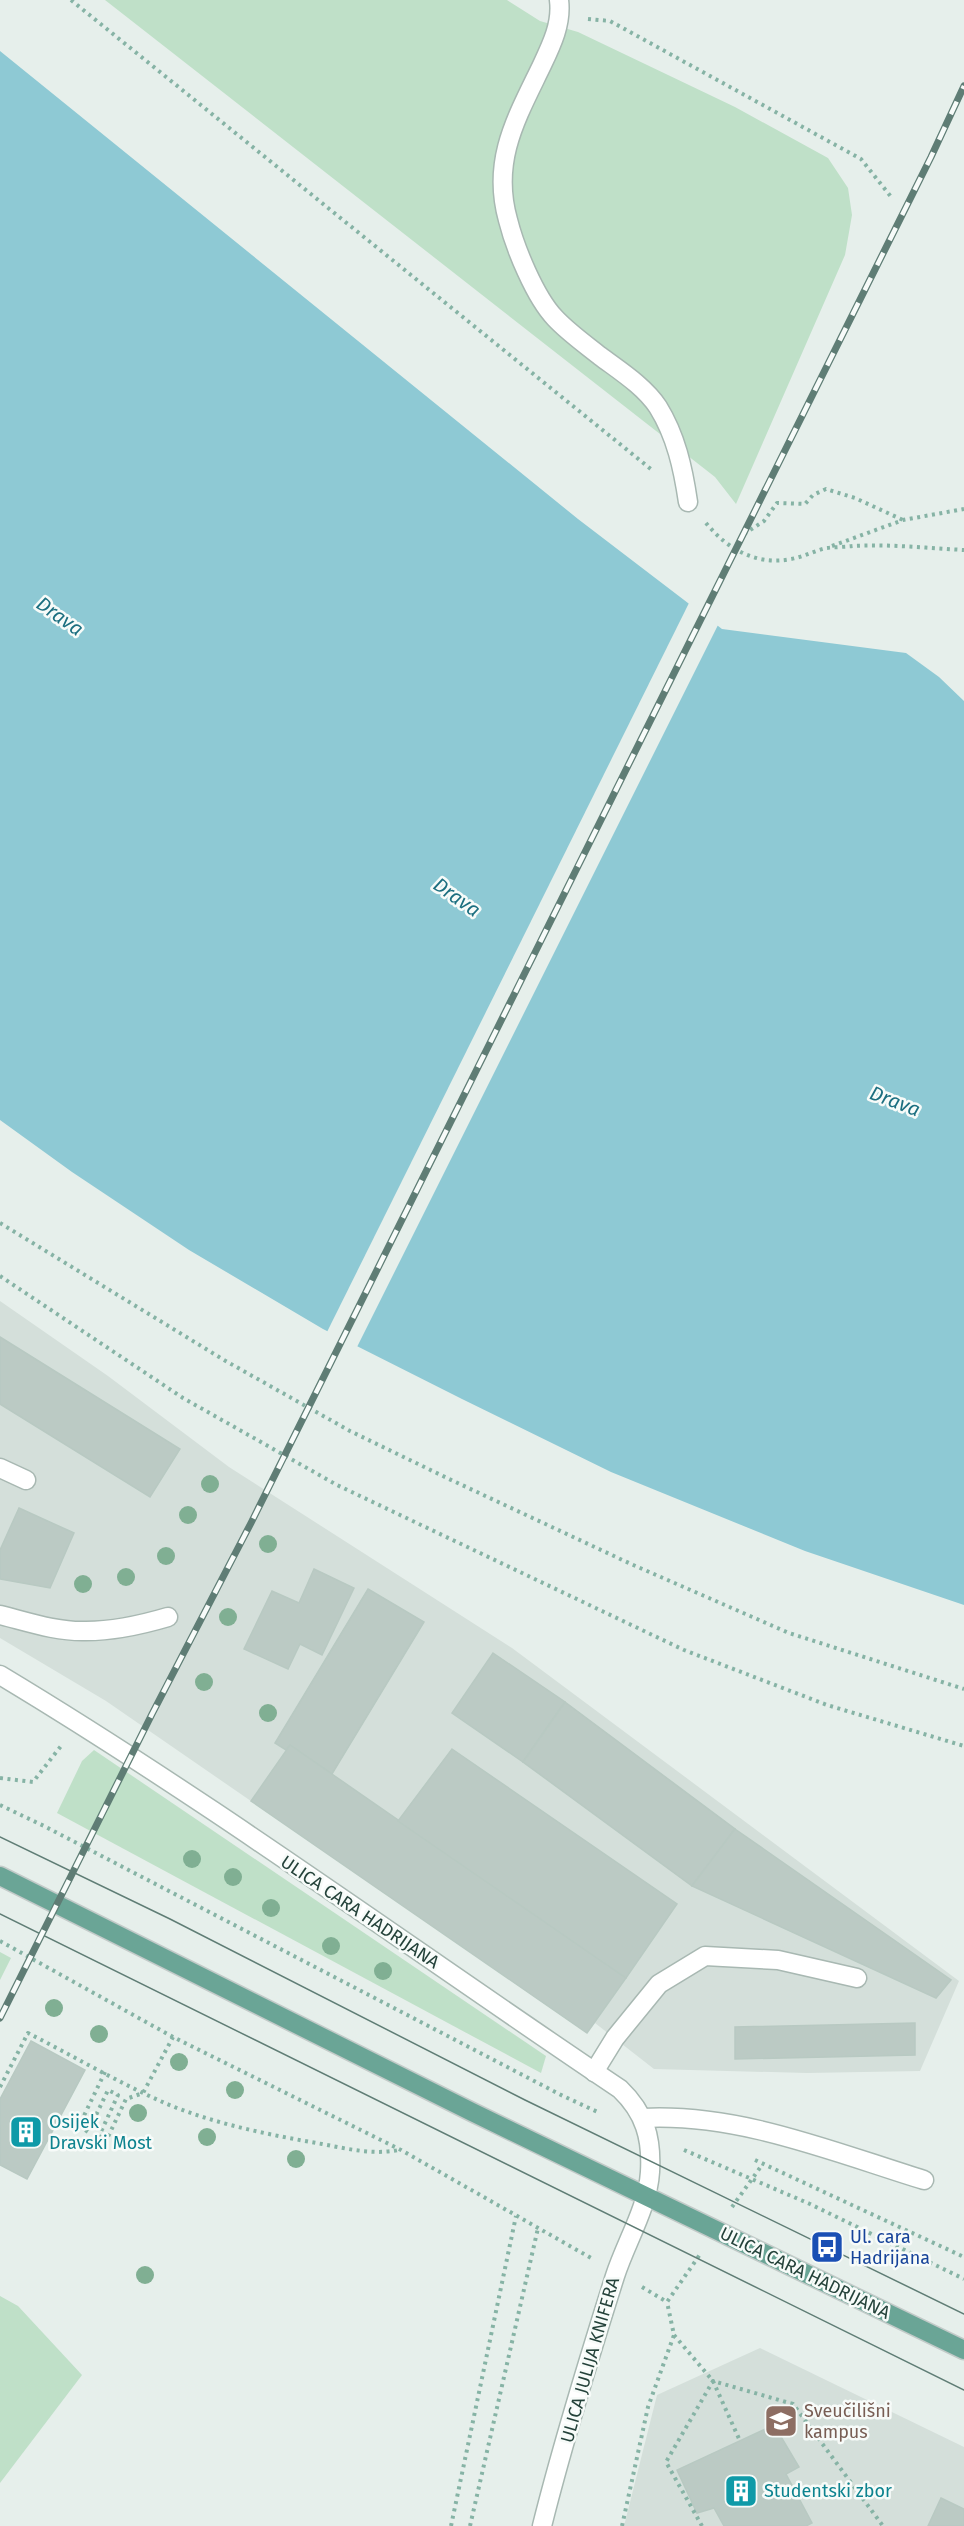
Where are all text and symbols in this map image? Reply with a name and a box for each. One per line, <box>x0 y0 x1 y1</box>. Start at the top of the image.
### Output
water label: Drava <box>32 591 88 641</box>
water label: Drava <box>429 872 485 922</box>
water label: Drava <box>866 1080 924 1122</box>
street label: ULICA CARA HADRIJANA <box>277 1851 444 1974</box>
place label: Osijek Dravski Most <box>49 2111 153 2154</box>
building icon: Osijek Dravski Most <box>8 2114 44 2150</box>
street label: ULICA CARA HADRIJANA <box>716 2222 894 2324</box>
place label: Ul. cara Hadrijana <box>850 2226 930 2269</box>
bus stop icon: Ul. cara Hadrijana <box>809 2229 845 2265</box>
street label: ULICA JULIJA KNIFERA <box>556 2274 624 2445</box>
place label: Sveučilišni kampus <box>804 2400 891 2443</box>
school or university icon: Sveučilišni kampus <box>763 2403 799 2439</box>
building icon: Studentski zbor <box>723 2473 759 2509</box>
place label: Studentski zbor <box>764 2480 892 2502</box>

